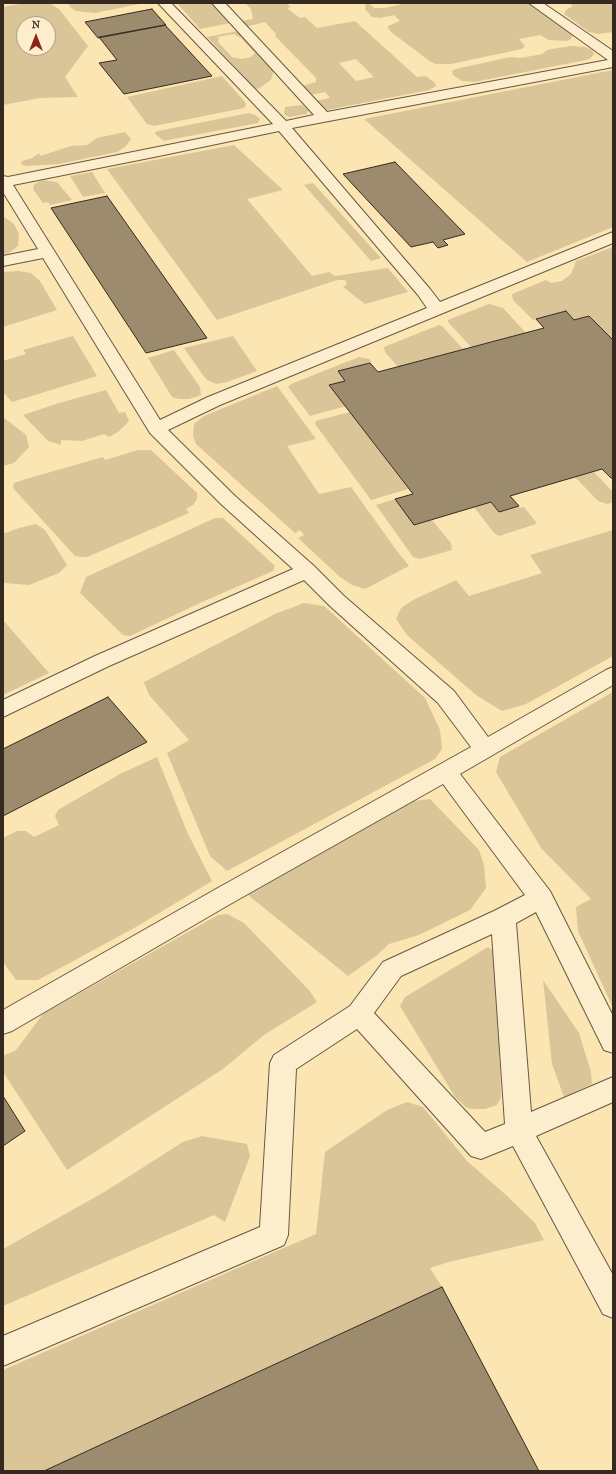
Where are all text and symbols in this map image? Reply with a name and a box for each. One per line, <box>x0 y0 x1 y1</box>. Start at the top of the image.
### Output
north arrow <box>16 16 56 56</box>
text: N <box>32 18 40 31</box>

